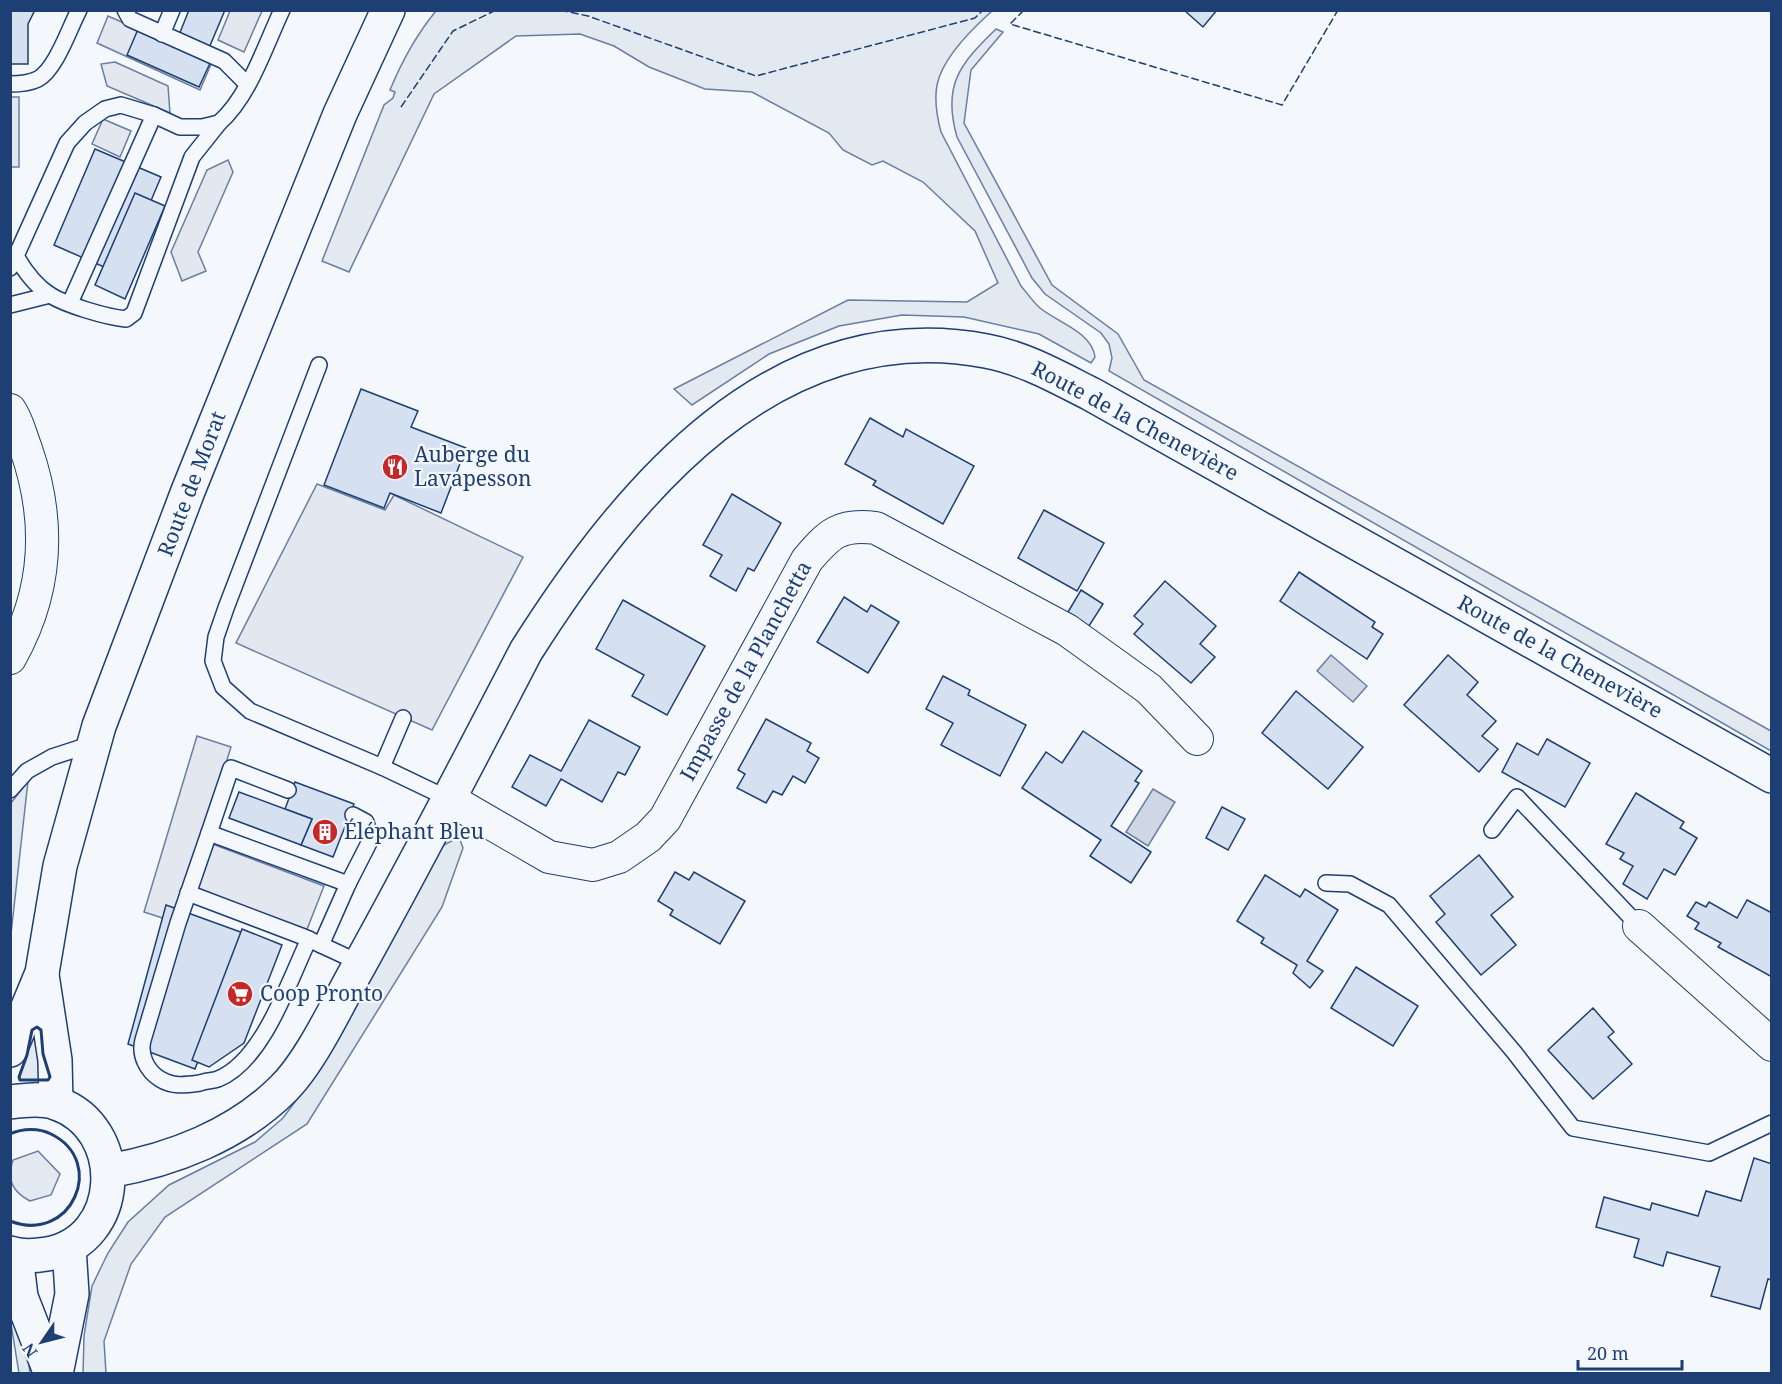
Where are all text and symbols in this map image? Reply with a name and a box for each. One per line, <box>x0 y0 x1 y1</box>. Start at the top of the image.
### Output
street label: Route de la Chenevière <box>1027 354 1244 487</box>
street label: Route de Morat <box>151 407 232 560</box>
place label: Auberge du Lavapesson <box>414 440 532 492</box>
restaurant icon: Auberge du Lavapesson <box>380 452 410 482</box>
street label: Impasse de la Planchetta <box>673 556 817 785</box>
street label: Route de la Chenevière <box>1453 588 1668 724</box>
building icon: Éléphant Bleu <box>310 817 340 847</box>
place label: Éléphant Bleu <box>344 817 484 845</box>
supermarket icon: Coop Pronto <box>225 979 255 1009</box>
place label: Coop Pronto <box>260 979 383 1007</box>
north arrow <box>12 1312 72 1372</box>
scale bar <box>1578 1333 1682 1371</box>
text: N <box>17 1339 42 1362</box>
text: 20 m <box>1587 1341 1629 1365</box>

